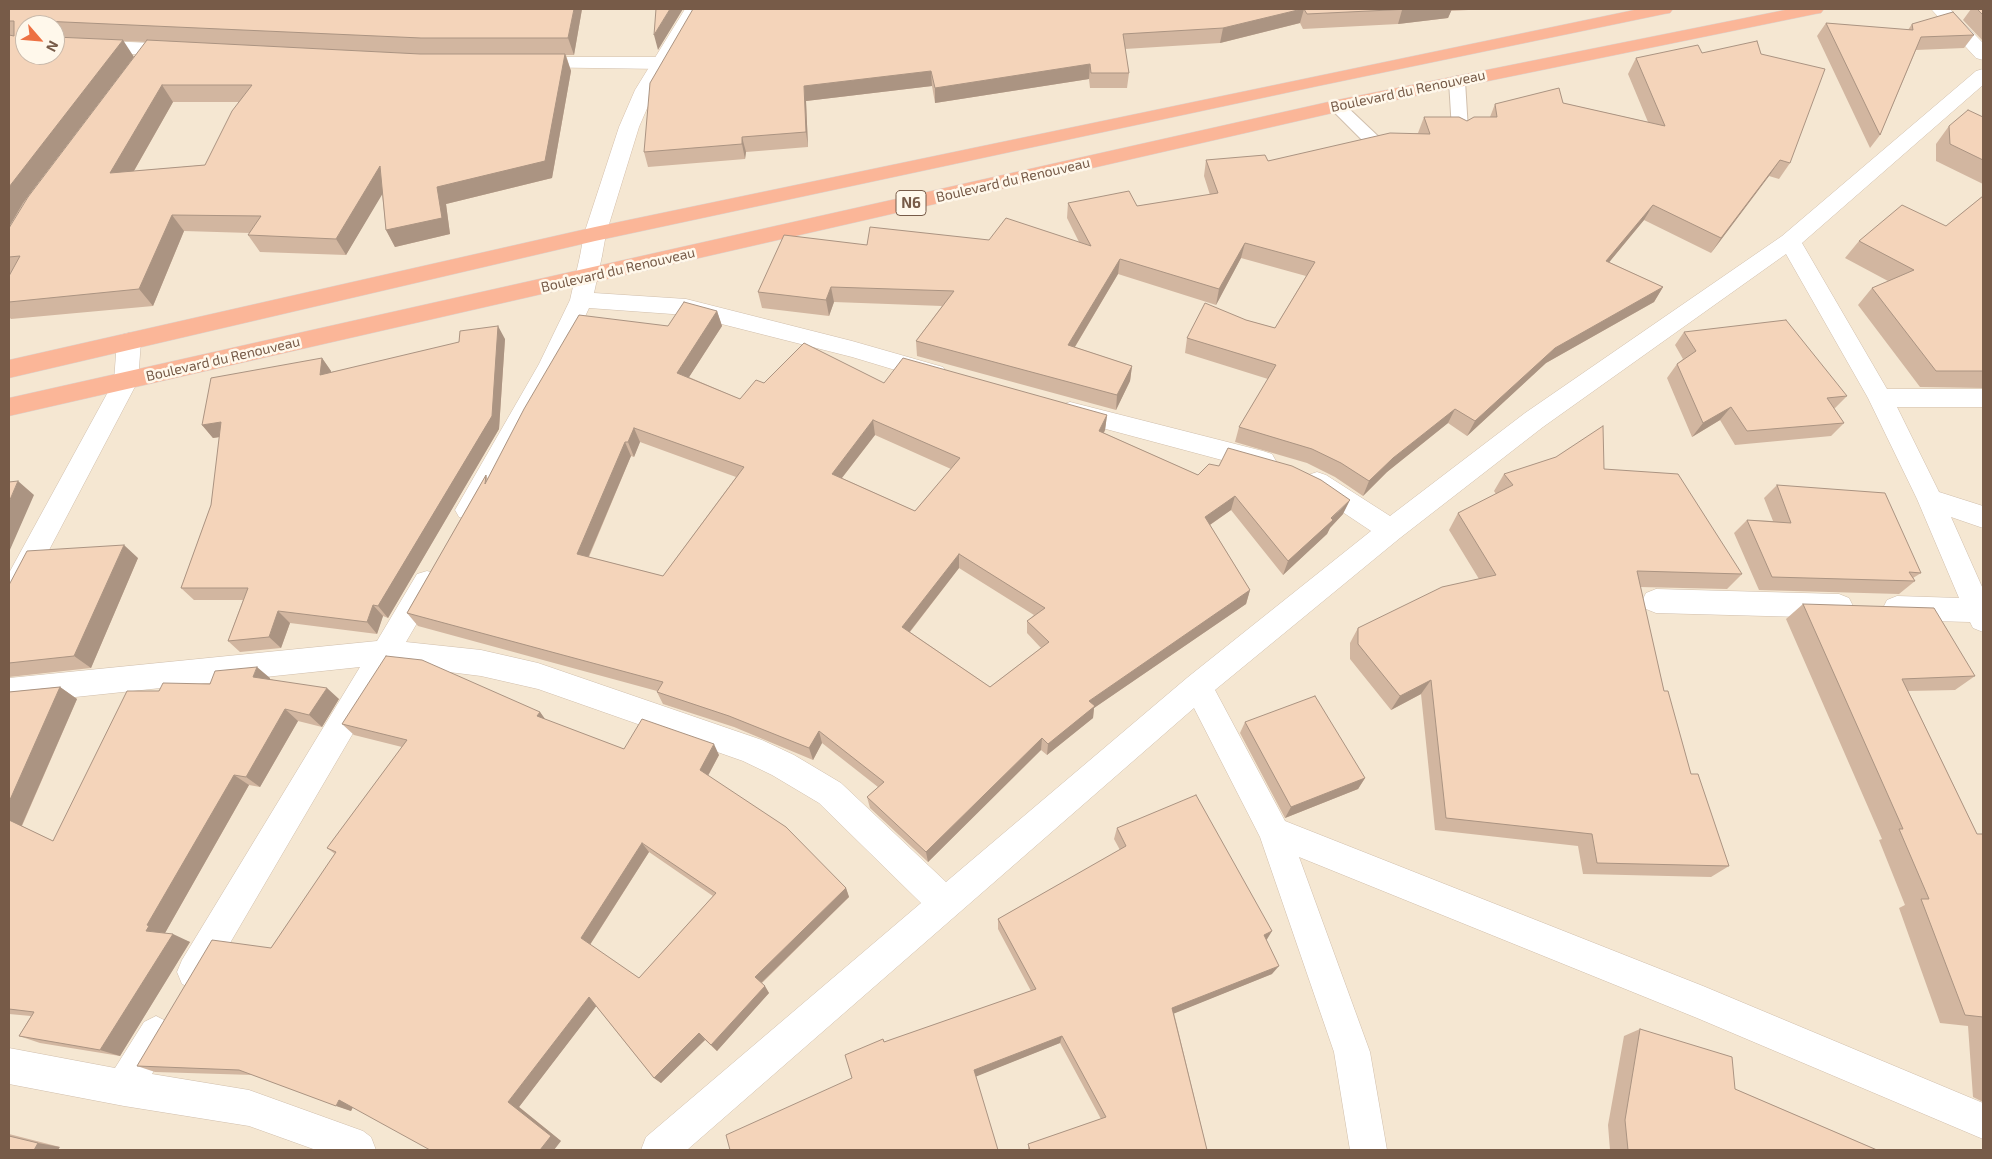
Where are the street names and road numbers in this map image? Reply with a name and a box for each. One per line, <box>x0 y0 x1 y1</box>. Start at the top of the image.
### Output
street label: Boulevard du Renouveau <box>1329 66 1487 116</box>
street label: Boulevard du Renouveau <box>934 154 1092 206</box>
road number: N6 <box>896 190 926 216</box>
street label: Boulevard du Renouveau <box>539 244 697 296</box>
street label: Boulevard du Renouveau <box>144 333 302 385</box>

